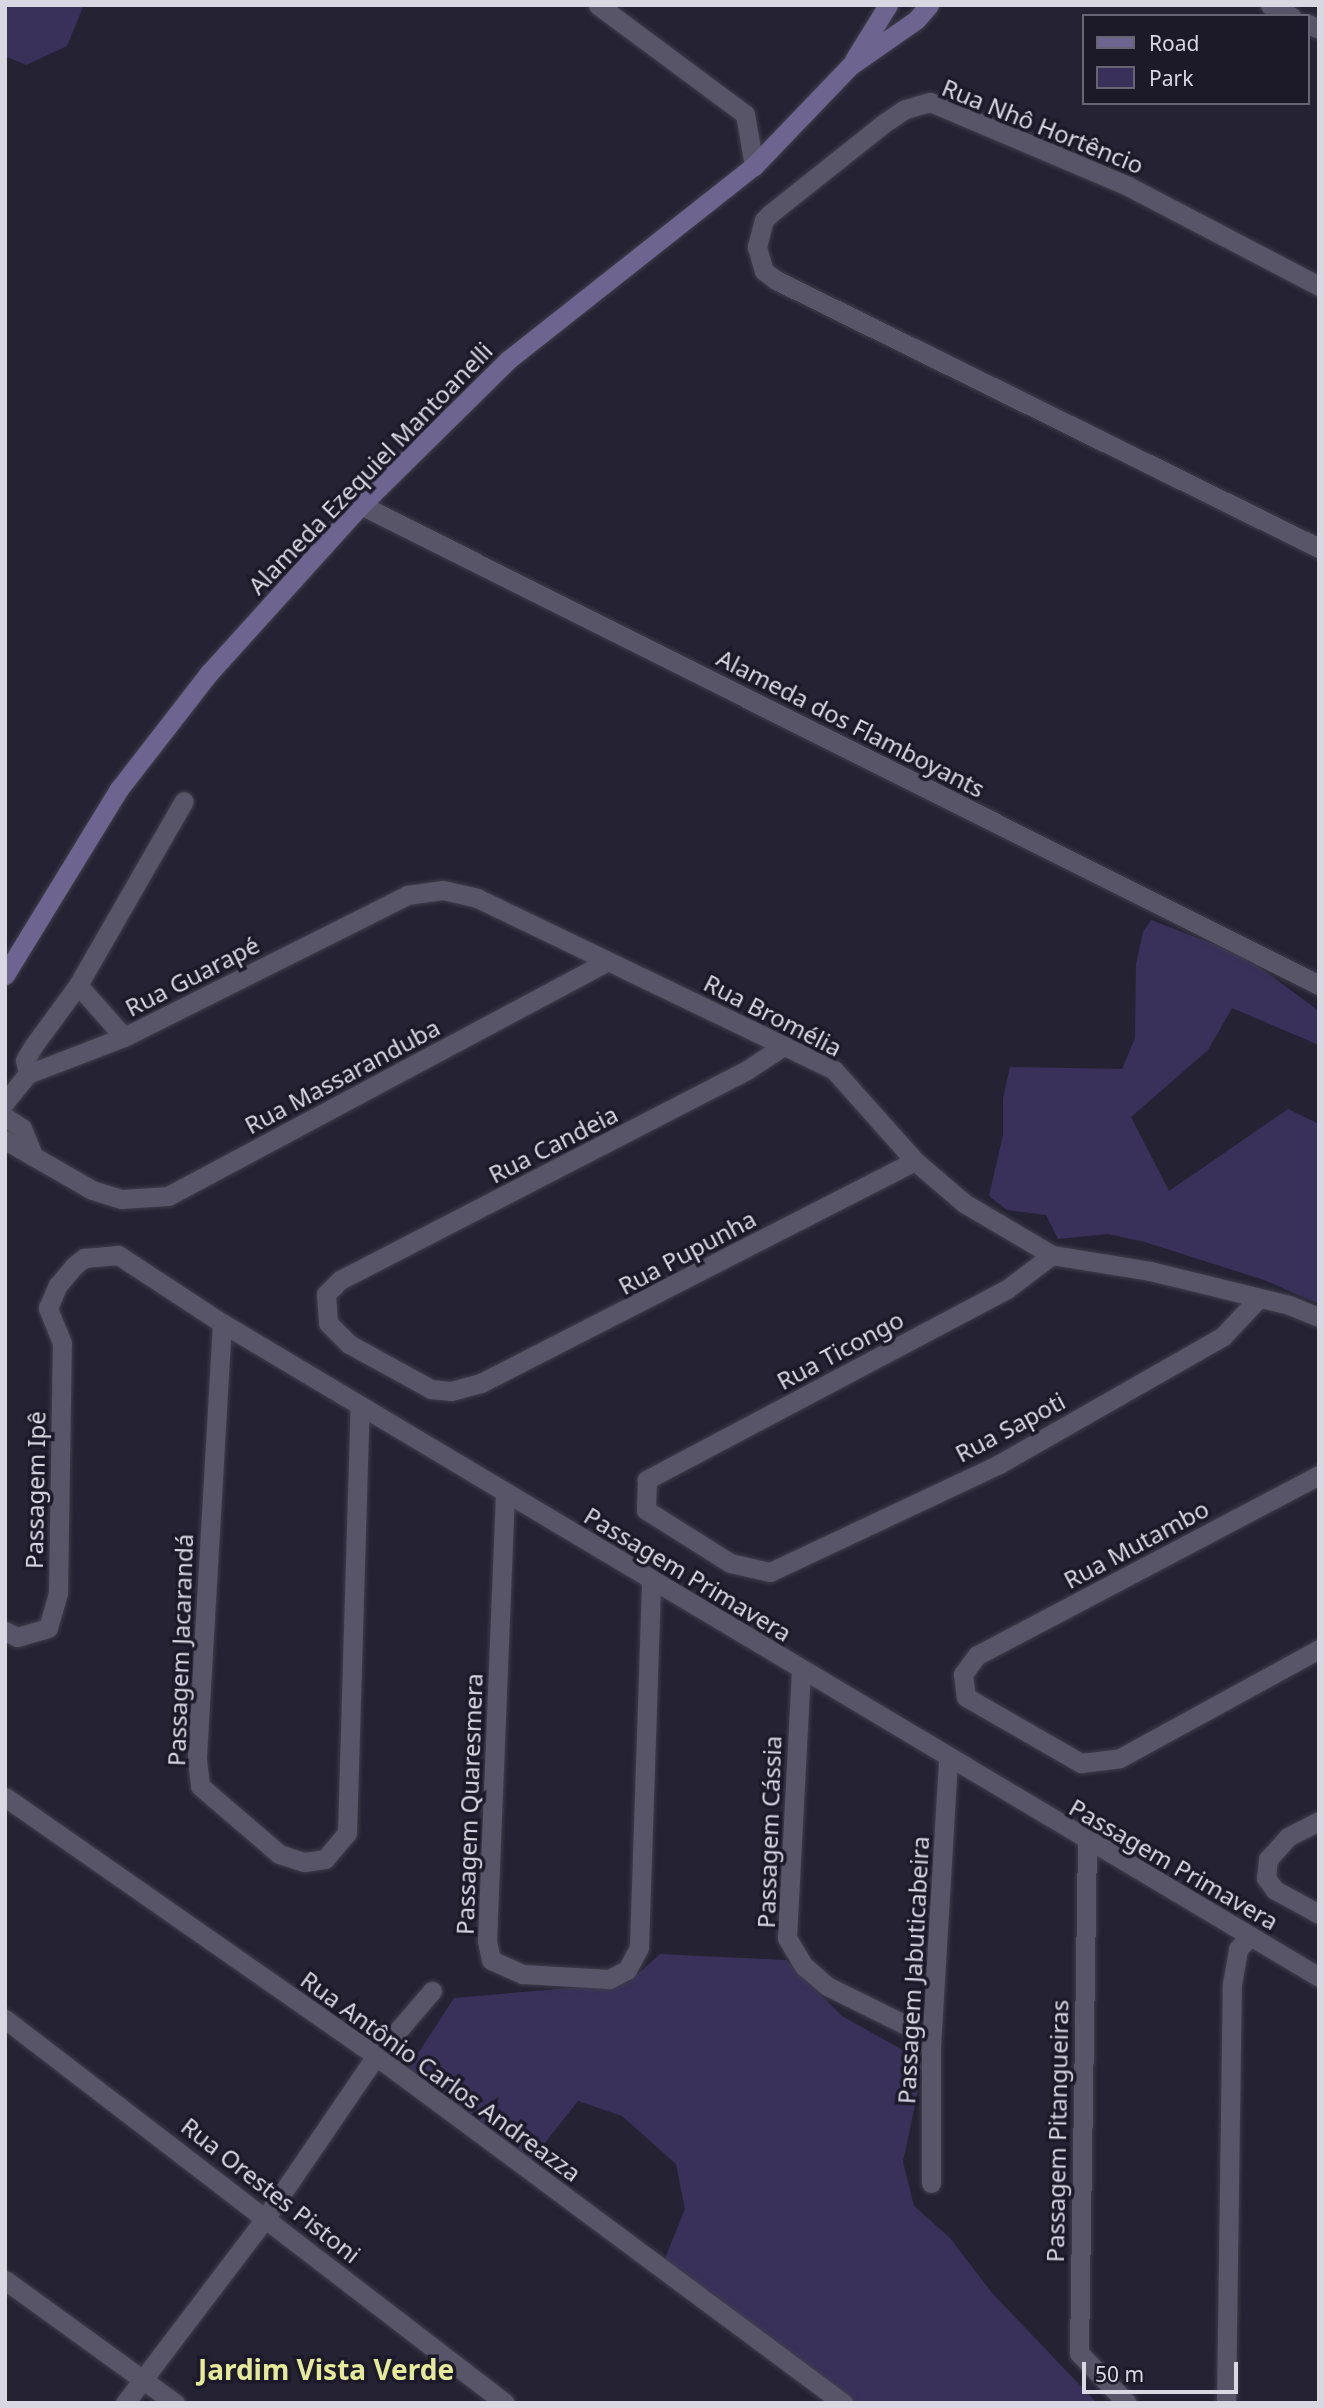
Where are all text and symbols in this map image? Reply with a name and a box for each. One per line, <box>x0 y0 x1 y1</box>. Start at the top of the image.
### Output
legend <box>1082 14 1310 105</box>
text: Road <box>1149 29 1199 57</box>
text: Park <box>1149 64 1193 92</box>
street label: Rua Nhô Hortêncio <box>938 72 1148 180</box>
street label: Alameda Ezequiel Mantoanelli <box>242 336 498 600</box>
street label: Alameda dos Flamboyants <box>712 643 990 803</box>
street label: Rua Guarapé <box>120 930 264 1022</box>
street label: Rua Bromélia <box>699 968 847 1062</box>
street label: Rua Massaranduba <box>240 1012 444 1140</box>
street label: Rua Candeia <box>484 1099 622 1189</box>
street label: Rua Pupunha <box>613 1204 761 1300</box>
street label: Rua Ticongo <box>772 1305 908 1395</box>
street label: Rua Sapoti <box>950 1386 1070 1468</box>
street label: Passagem Ipê <box>19 1411 51 1569</box>
street label: Rua Mutambo <box>1059 1494 1213 1594</box>
street label: Passagem Primavera <box>579 1501 797 1647</box>
street label: Passagem Jacarandá <box>162 1533 198 1767</box>
street label: Passagem Quaresmera <box>450 1673 488 1935</box>
street label: Passagem Cássia <box>751 1735 787 1929</box>
street label: Passagem Primavera <box>1064 1792 1284 1936</box>
street label: Passagem Jabuticabeira <box>892 1835 934 2105</box>
street label: Rua Antônio Carlos Andreazza <box>295 1965 587 2187</box>
street label: Passagem Pitangueiras <box>1040 1999 1074 2263</box>
street label: Rua Orestes Pistoni <box>176 2111 366 2269</box>
scale bar <box>1086 2348 1242 2392</box>
district label: Jardim Vista Verde <box>198 2352 454 2386</box>
text: 50 m <box>1095 2360 1144 2388</box>

